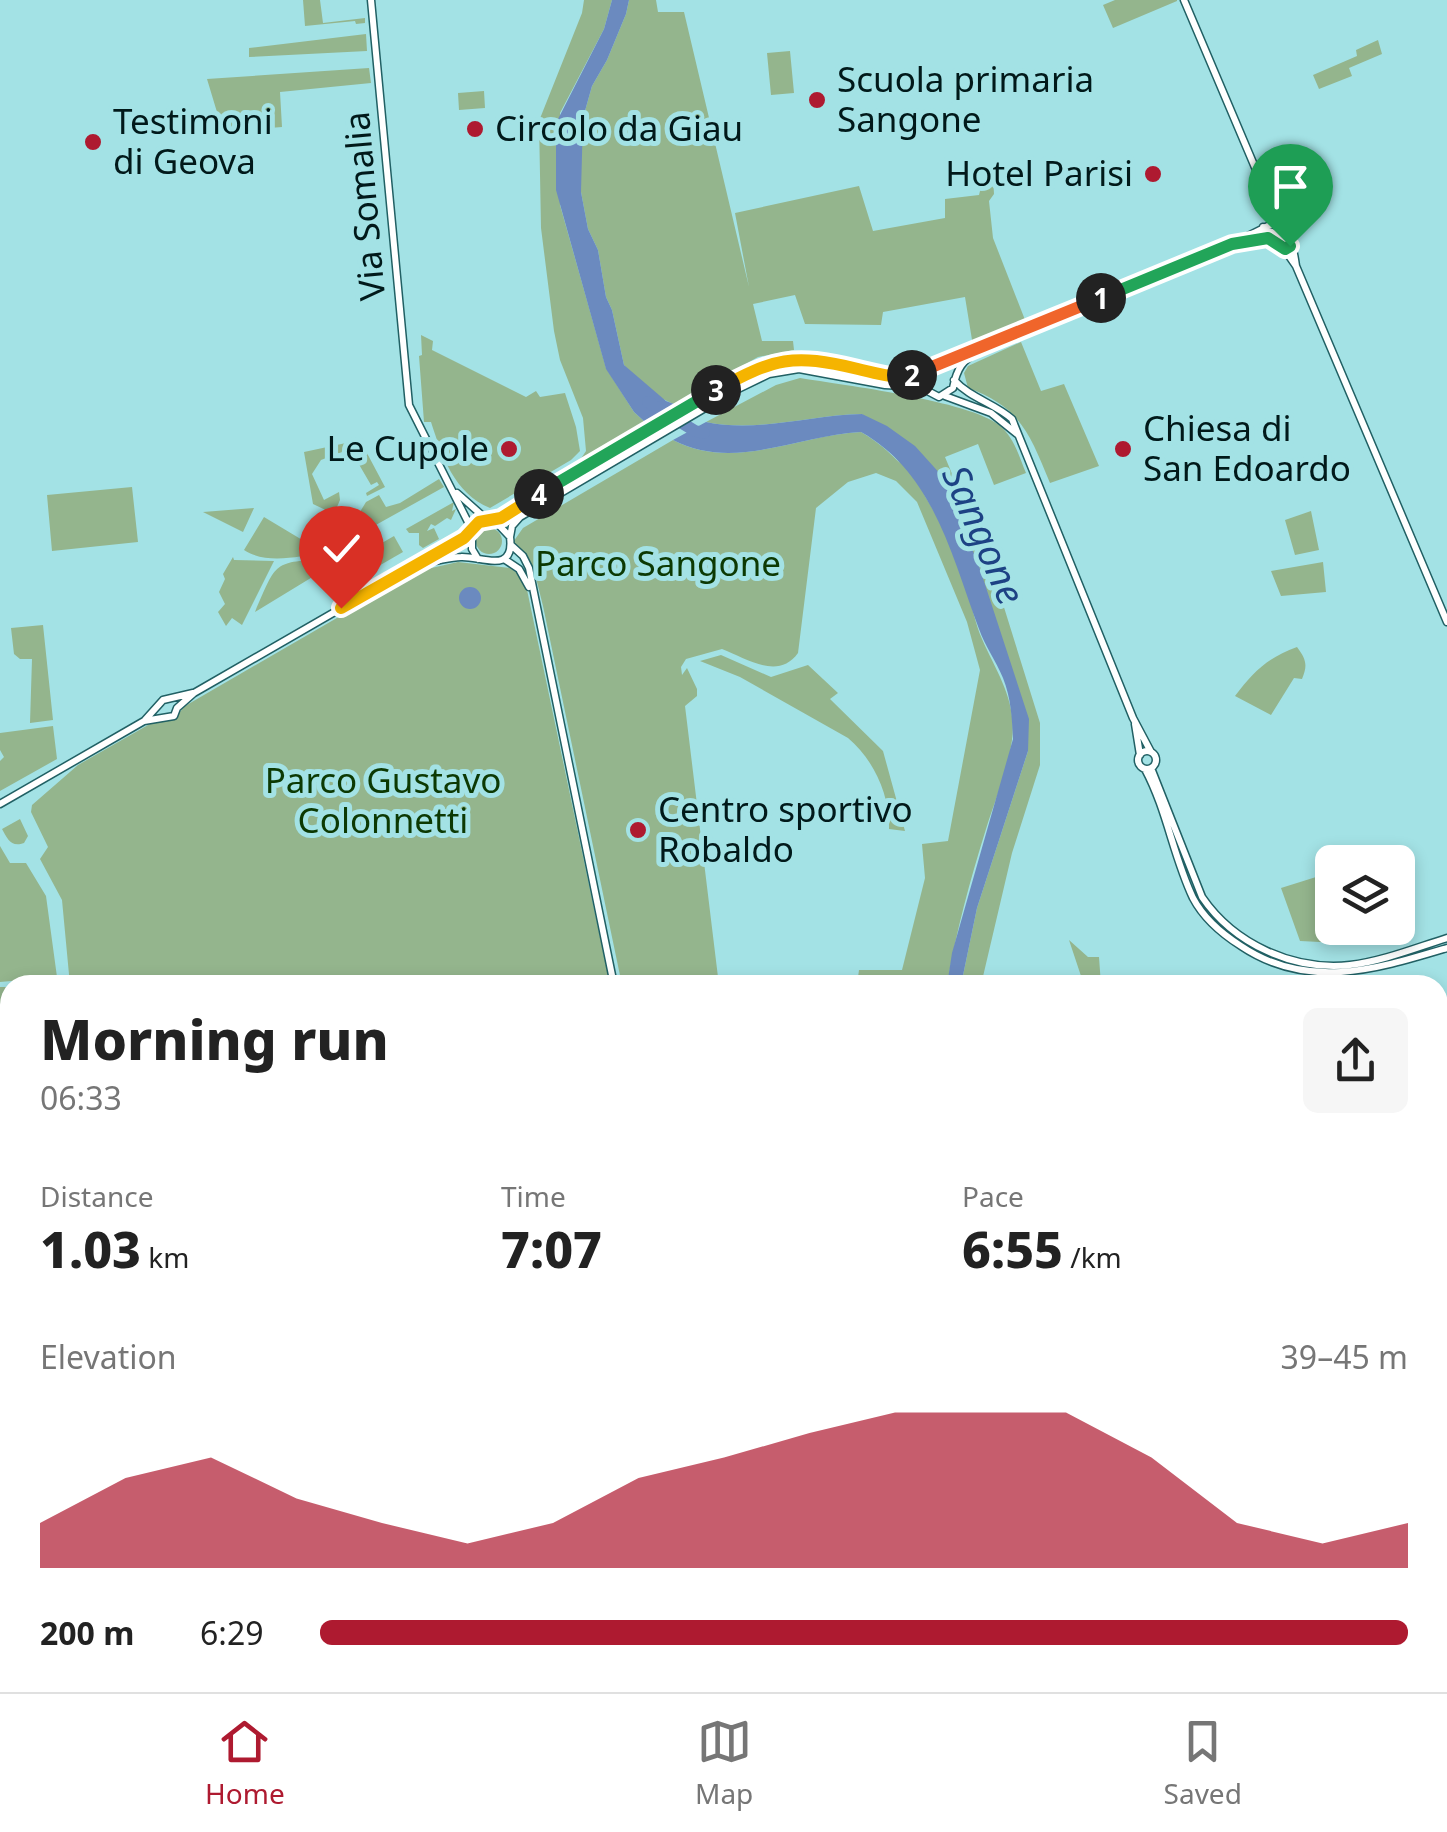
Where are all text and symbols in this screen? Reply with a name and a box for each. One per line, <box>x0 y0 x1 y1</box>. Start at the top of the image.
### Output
place label: Scuola primaria Sangone <box>837 55 1094 142</box>
marker: Scuola primaria Sangone <box>806 89 828 111</box>
place label: Testimoni di Geova <box>113 97 273 184</box>
place label: Circolo da Giau <box>495 104 743 151</box>
street label: Via Somalia <box>332 110 395 302</box>
marker: Circolo da Giau <box>464 118 486 140</box>
marker: Testimoni di Geova <box>82 131 104 153</box>
pin <box>1248 144 1333 247</box>
place label: Hotel Parisi <box>945 149 1133 196</box>
icon: arrive <box>1263 159 1318 214</box>
marker: Hotel Parisi <box>1142 163 1164 185</box>
pin: 1 <box>1076 273 1126 323</box>
text: 1 <box>1093 279 1109 317</box>
pin: 2 <box>887 350 937 400</box>
text: 2 <box>904 356 920 394</box>
pin: 3 <box>691 365 741 415</box>
text: 3 <box>708 371 724 409</box>
place label: Chiesa di San Edoardo <box>1143 404 1351 491</box>
place label: Le Cupole <box>327 424 489 471</box>
marker: Le Cupole <box>498 438 520 460</box>
marker: Chiesa di San Edoardo <box>1112 438 1134 460</box>
water label: Sangone <box>931 456 1039 612</box>
pin: 4 <box>514 469 564 519</box>
text: 4 <box>531 475 547 513</box>
pin <box>299 506 384 609</box>
icon: check <box>314 521 369 576</box>
park label: Parco Sangone <box>535 539 781 586</box>
park label: Parco Gustavo Colonnetti <box>265 756 501 843</box>
place label: Centro sportivo Robaldo <box>658 785 913 872</box>
marker: Centro sportivo Robaldo <box>627 819 649 841</box>
map controls <box>1315 845 1415 945</box>
button: layers <box>1315 845 1415 945</box>
text: Morning run <box>40 1001 389 1076</box>
button: share <box>1303 1008 1408 1113</box>
text: 06:33 <box>40 1076 122 1119</box>
text: Distance <box>40 1177 153 1215</box>
text: Time <box>501 1177 566 1215</box>
text: Pace <box>962 1177 1024 1215</box>
text: 1.03 <box>40 1215 141 1283</box>
text: 7:07 <box>501 1215 602 1283</box>
text: 6:55 <box>962 1215 1063 1283</box>
text: km <box>141 1238 189 1276</box>
text: /km <box>1063 1238 1122 1276</box>
text: Elevation <box>40 1335 177 1378</box>
text: 39–45 m <box>1281 1335 1408 1378</box>
text: 200 m <box>40 1611 134 1654</box>
text: 6:29 <box>200 1611 264 1654</box>
tab: Home <box>205 1714 285 1812</box>
tab: Map <box>695 1714 753 1812</box>
tab: Saved <box>1164 1714 1242 1812</box>

